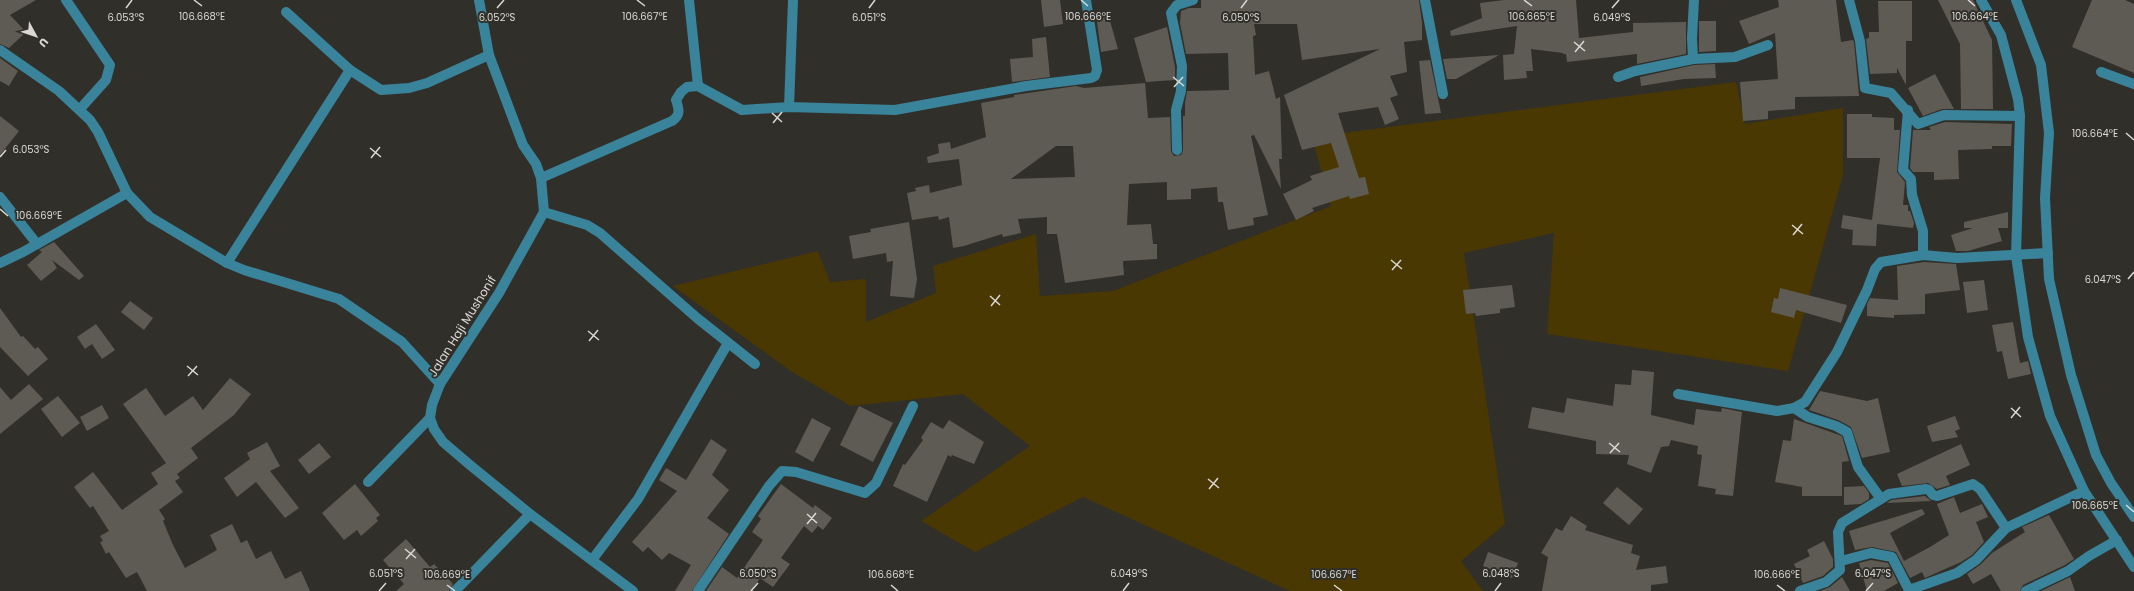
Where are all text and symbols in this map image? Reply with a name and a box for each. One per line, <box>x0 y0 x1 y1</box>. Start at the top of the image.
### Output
text: 106.668°E <box>179 9 225 24</box>
text: 106.667°E <box>622 9 668 24</box>
text: 106.666°E <box>1065 9 1111 24</box>
text: 106.665°E <box>1509 9 1555 24</box>
text: 106.664°E <box>1952 9 1998 24</box>
text: 6.053°S <box>108 10 145 25</box>
text: 6.052°S <box>479 10 515 25</box>
text: 6.051°S <box>852 10 886 25</box>
text: 6.050°S <box>1222 10 1260 25</box>
text: 6.049°S <box>1593 10 1631 25</box>
north arrow <box>16 16 56 56</box>
text: U <box>35 34 52 51</box>
text: 106.664°E <box>2072 126 2118 141</box>
text: 6.053°S <box>13 142 50 157</box>
text: 106.669°E <box>16 208 62 223</box>
street label: Jalan Haji Mushonif <box>424 272 500 380</box>
text: 6.047°S <box>2085 272 2121 287</box>
text: 106.665°E <box>2072 498 2118 513</box>
text: 6.051°S <box>369 566 403 581</box>
text: 6.050°S <box>739 566 777 581</box>
text: 6.049°S <box>1110 566 1148 581</box>
text: 6.048°S <box>1482 566 1520 581</box>
text: 6.047°S <box>1855 566 1891 581</box>
text: 106.669°E <box>424 567 470 582</box>
text: 106.668°E <box>868 567 914 582</box>
text: 106.667°E <box>1311 567 1357 582</box>
text: 106.666°E <box>1754 567 1800 582</box>

